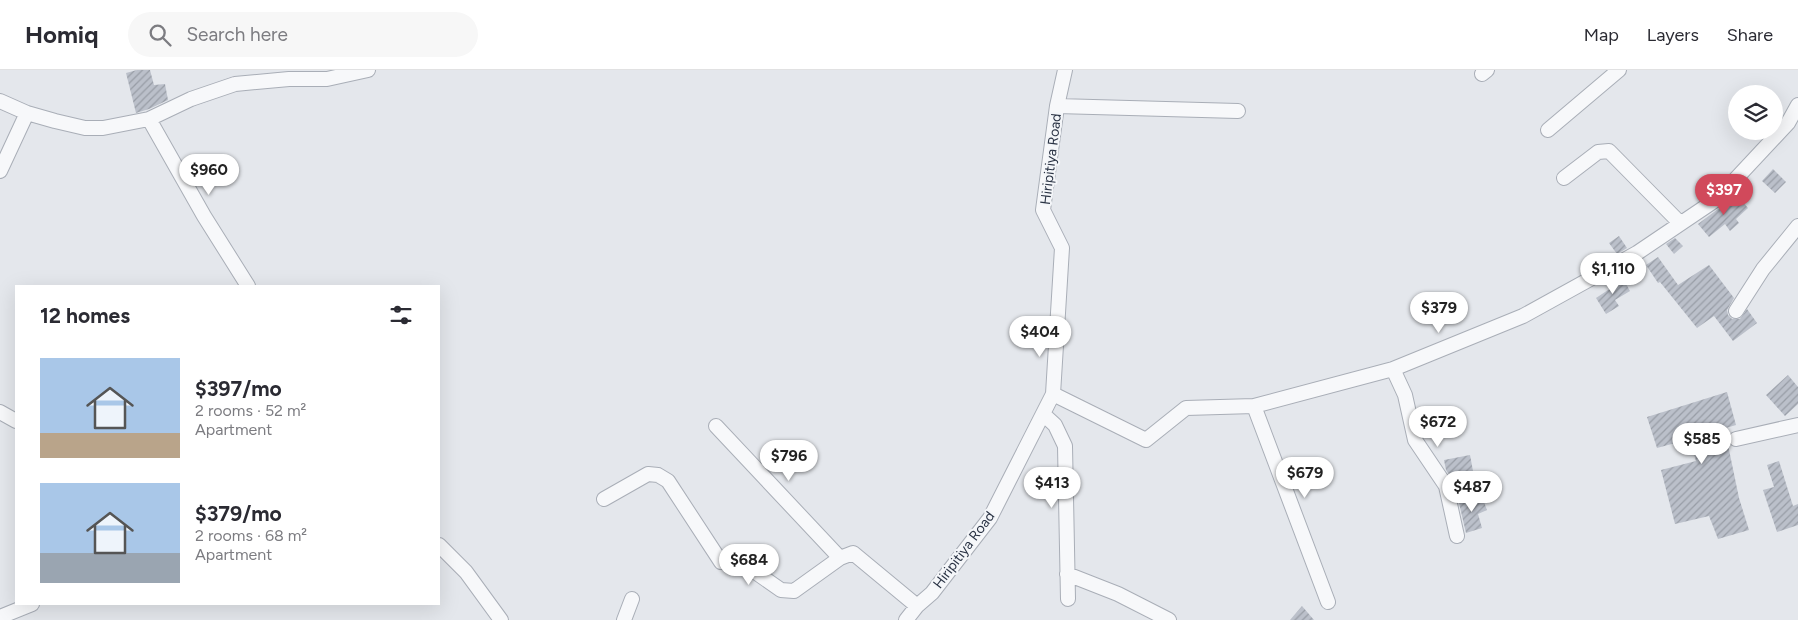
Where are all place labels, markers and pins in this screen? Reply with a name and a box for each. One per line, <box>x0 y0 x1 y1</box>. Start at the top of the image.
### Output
pin: $960 <box>179 154 239 196</box>
pin: $397 <box>1694 174 1754 216</box>
pin: $1,110 <box>1572 252 1654 295</box>
pin: $379 <box>1409 292 1469 334</box>
pin: $404 <box>1010 316 1070 358</box>
pin: $672 <box>1408 406 1468 448</box>
pin: $585 <box>1672 422 1732 465</box>
pin: $796 <box>759 440 819 482</box>
pin: $679 <box>1275 456 1335 499</box>
pin: $413 <box>1022 466 1082 509</box>
pin: $487 <box>1442 470 1502 513</box>
pin: $684 <box>719 544 779 586</box>

